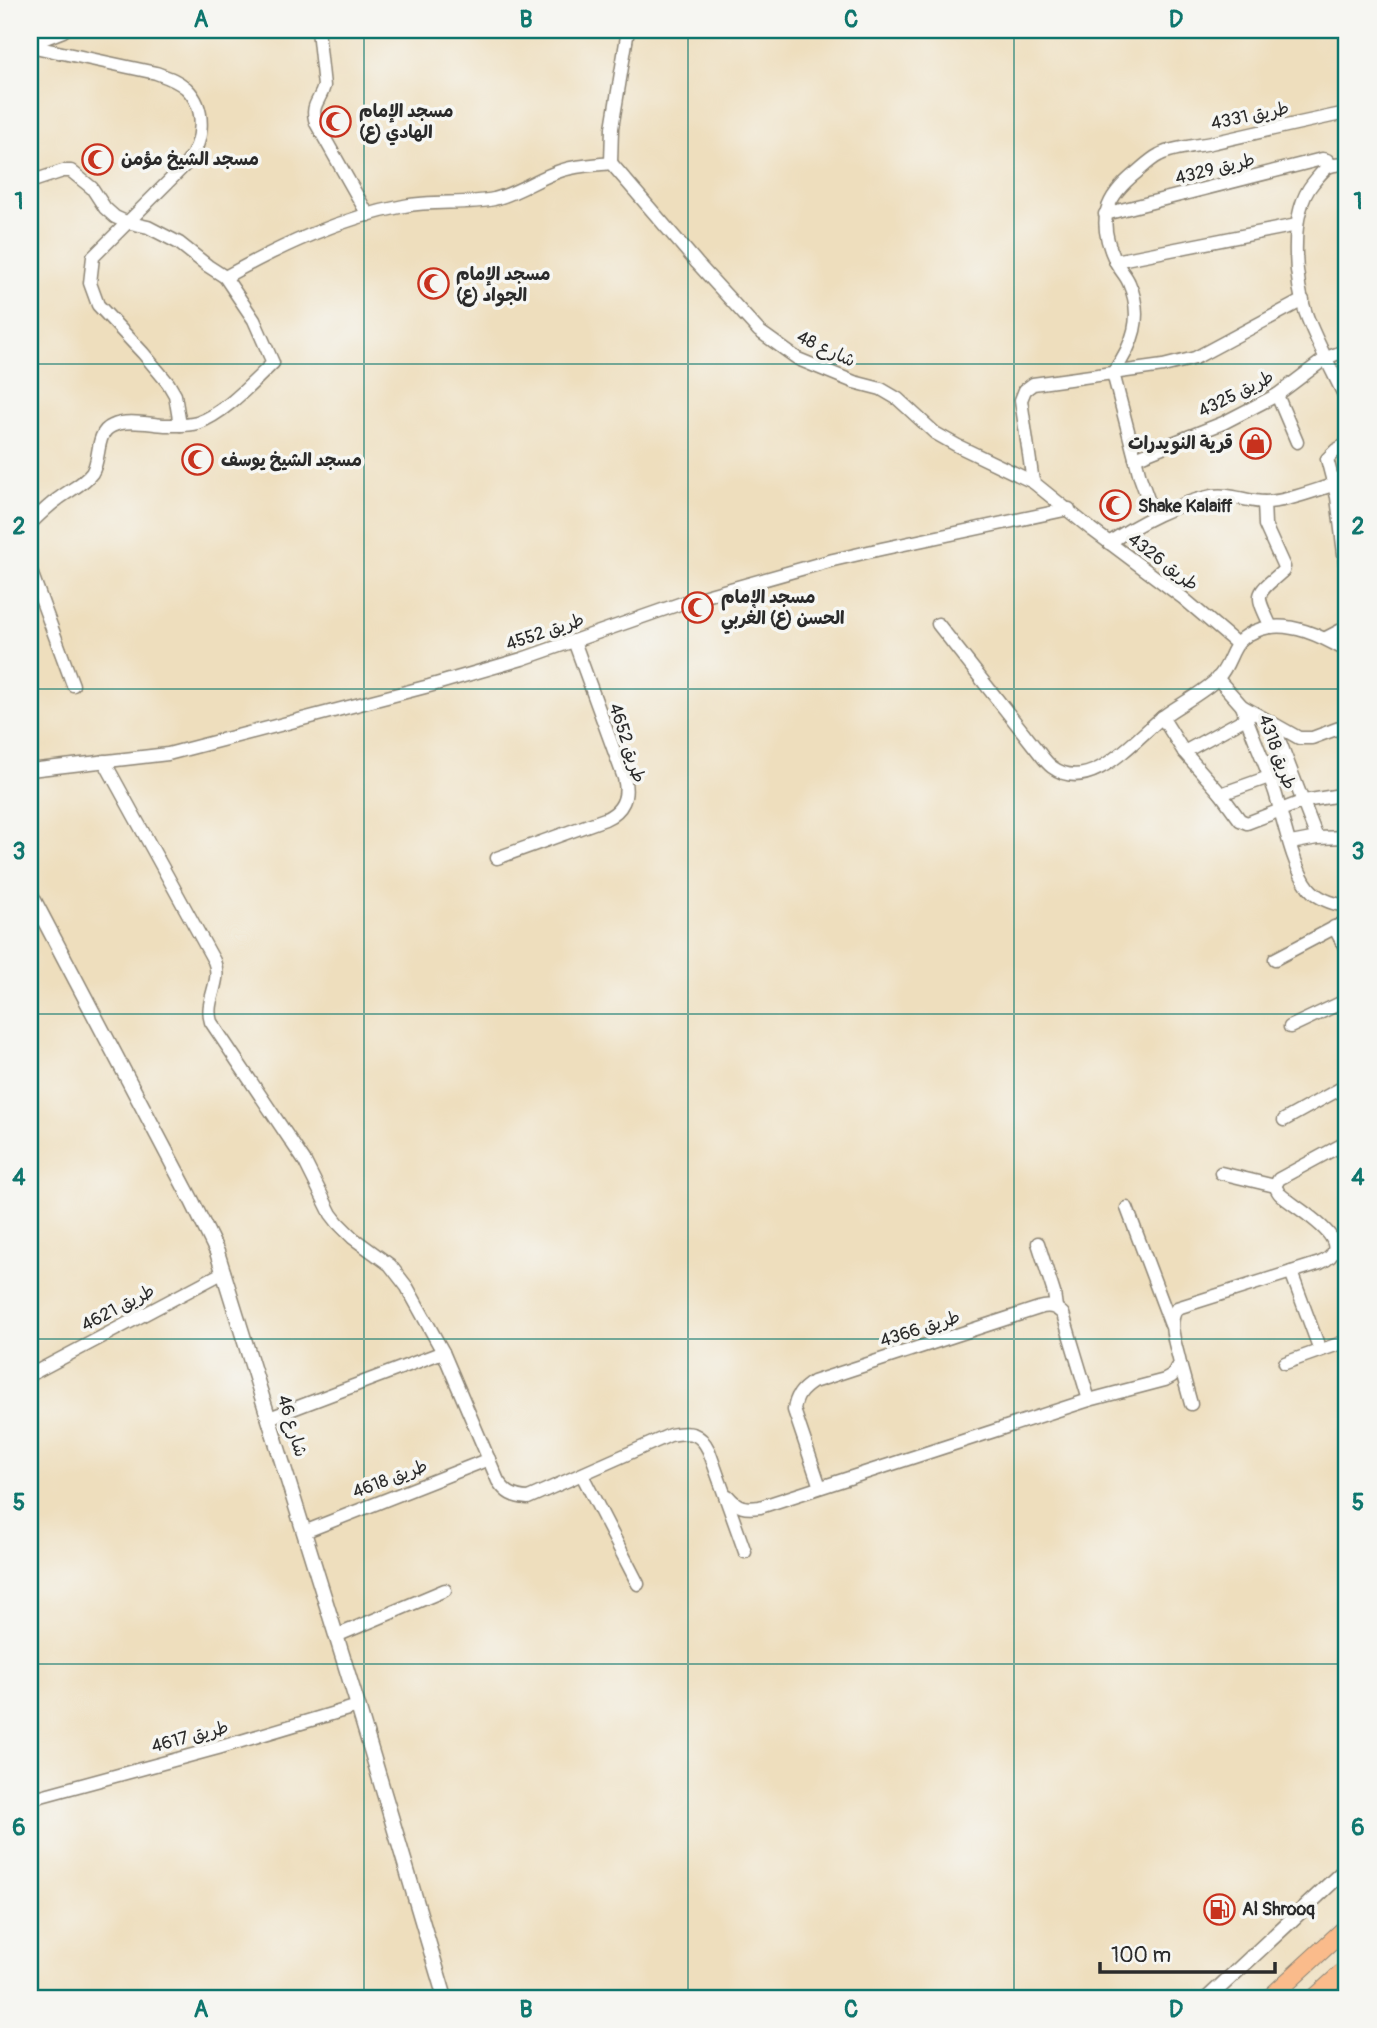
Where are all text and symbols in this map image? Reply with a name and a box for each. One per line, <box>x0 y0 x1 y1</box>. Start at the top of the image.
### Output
text: A <box>194 5 209 34</box>
text: B <box>519 5 533 34</box>
text: C <box>844 5 858 34</box>
text: D <box>1169 5 1183 34</box>
street label: طريق 4331 <box>1209 97 1291 135</box>
place label: مسجد الإمام الهادي (ع) <box>359 100 454 146</box>
mosque icon: مسجد الإمام الهادي (ع) <box>319 104 353 138</box>
mosque icon: مسجد الشيخ مؤمن <box>81 142 115 176</box>
place label: مسجد الشيخ مؤمن <box>121 148 259 171</box>
street label: طريق 4329 <box>1173 148 1257 190</box>
text: 1 <box>15 187 24 216</box>
text: 1 <box>1354 187 1363 216</box>
place label: مسجد الإمام الجواد (ع) <box>456 263 551 307</box>
mosque icon: مسجد الإمام الجواد (ع) <box>416 267 450 301</box>
street label: شارع 48 <box>793 325 859 373</box>
street label: طريق 4325 <box>1194 365 1278 423</box>
shop icon: قرية النويدرات <box>1239 426 1273 460</box>
place label: قرية النويدرات <box>1128 432 1233 455</box>
mosque icon: مسجد الشيخ يوسف <box>181 443 215 477</box>
place label: مسجد الشيخ يوسف <box>221 449 362 472</box>
mosque icon: Shake Kalaiff <box>1098 489 1132 523</box>
place label: Shake Kalaiff <box>1138 495 1233 518</box>
text: 2 <box>13 512 26 541</box>
text: 2 <box>1352 512 1365 541</box>
street label: طريق 4326 <box>1123 528 1203 596</box>
place label: مسجد الإمام الحسن (ع) الغربي <box>721 586 845 634</box>
mosque icon: مسجد الإمام الحسن (ع) الغربي <box>681 590 715 624</box>
street label: طريق 4552 <box>503 608 587 656</box>
street label: طريق 4652 <box>603 700 651 786</box>
street label: طريق 4318 <box>1253 711 1301 793</box>
text: 3 <box>13 837 25 866</box>
text: 3 <box>1352 837 1364 866</box>
text: 4 <box>12 1163 26 1192</box>
text: 4 <box>1351 1163 1365 1192</box>
street label: طريق 4621 <box>77 1279 159 1337</box>
street label: طريق 4366 <box>877 1305 963 1353</box>
street label: شارع 46 <box>272 1392 312 1460</box>
street label: طريق 4618 <box>349 1454 431 1504</box>
text: 5 <box>13 1488 25 1517</box>
text: 5 <box>1352 1488 1364 1517</box>
street label: طريق 4617 <box>149 1716 231 1758</box>
text: 6 <box>12 1813 26 1842</box>
text: 6 <box>1351 1813 1365 1842</box>
fuel station icon: Al Shrooq <box>1202 1892 1236 1926</box>
place label: Al Shrooq <box>1242 1898 1315 1921</box>
scale bar <box>1100 1930 1276 1974</box>
text: 100 m <box>1111 1942 1171 1969</box>
text: A <box>194 1995 209 2024</box>
text: B <box>519 1995 533 2024</box>
text: C <box>844 1995 858 2024</box>
text: D <box>1169 1995 1183 2024</box>

